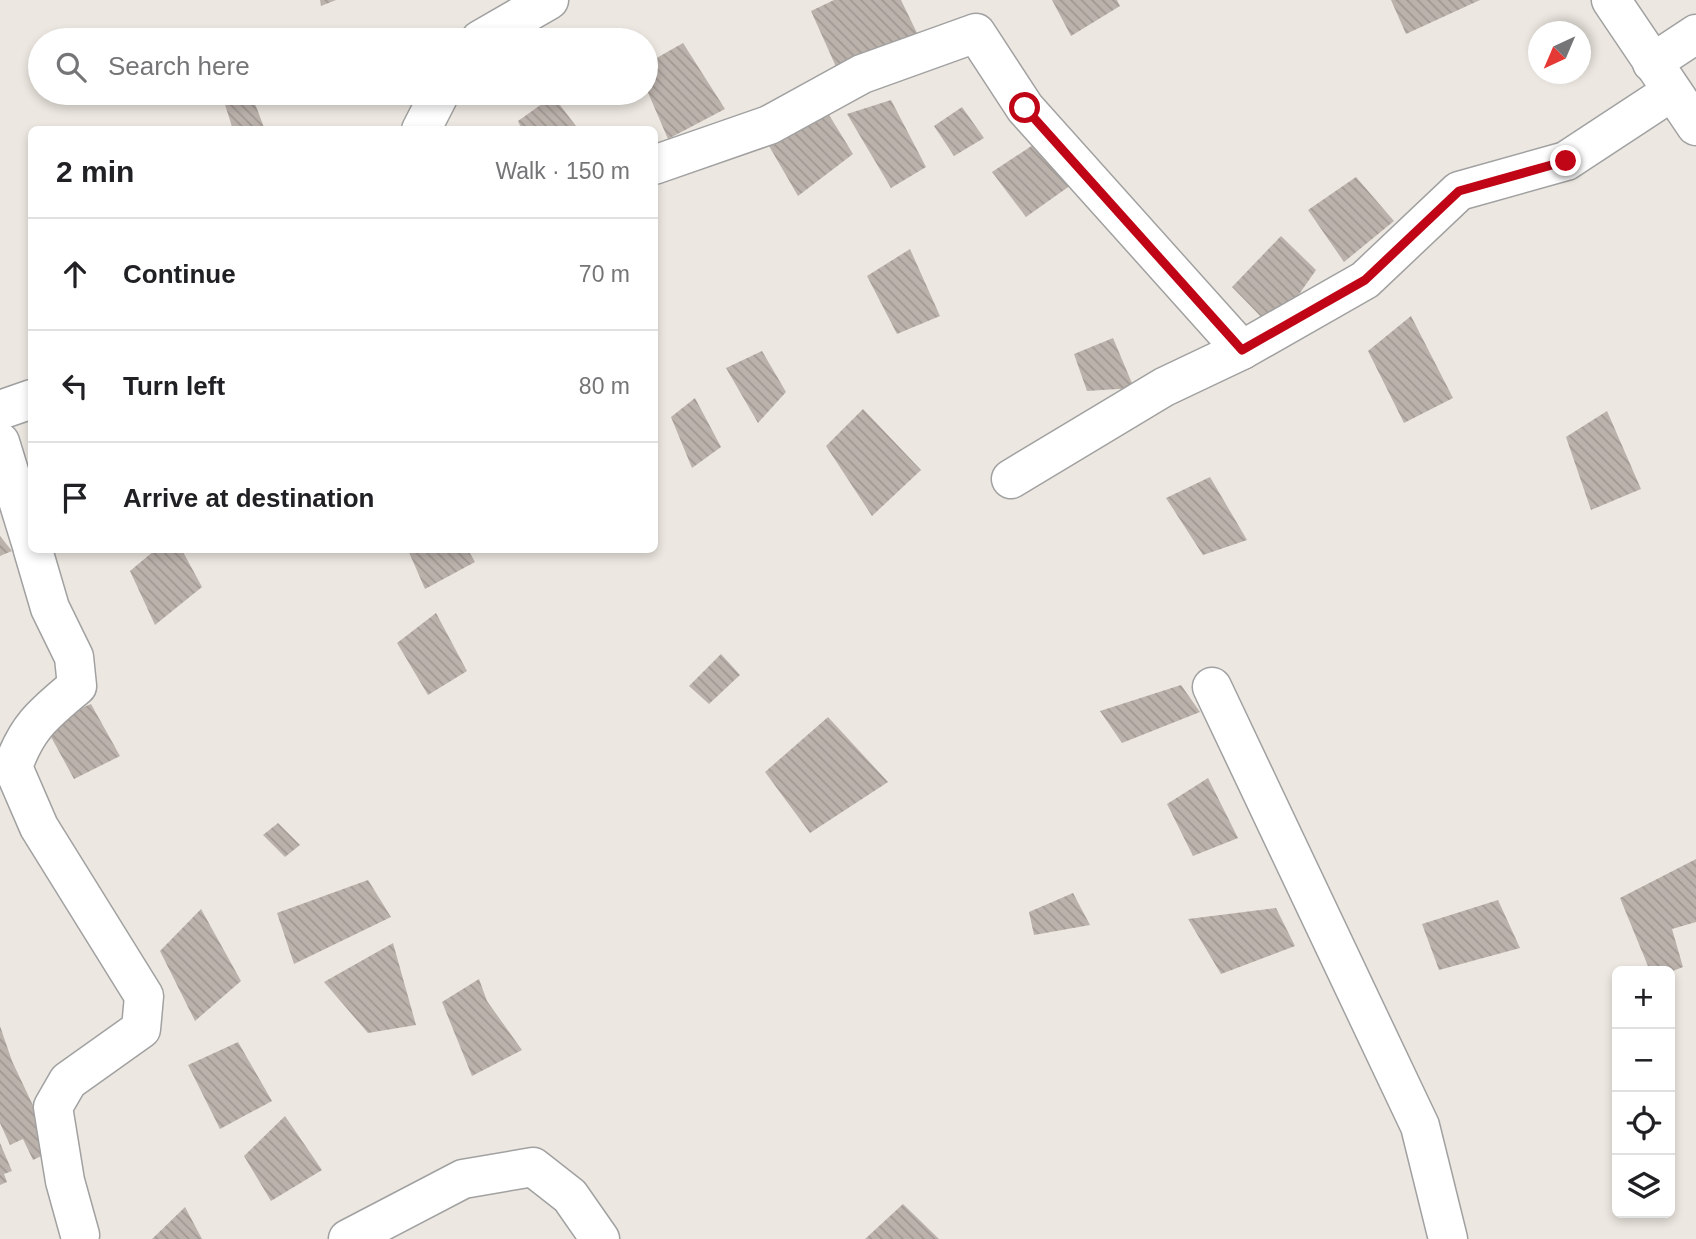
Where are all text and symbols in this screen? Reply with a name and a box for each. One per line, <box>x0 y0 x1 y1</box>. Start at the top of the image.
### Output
north arrow <box>1528 21 1591 84</box>
search box <box>28 28 658 105</box>
icon: search <box>52 48 90 86</box>
text: Search here <box>108 51 250 81</box>
route start <box>1009 92 1040 123</box>
route end <box>1550 145 1581 176</box>
text: 2 min <box>56 155 134 188</box>
text: Walk · 150 m <box>495 158 630 184</box>
icon: ahead <box>56 255 94 293</box>
text: Continue <box>123 259 236 289</box>
text: 70 m <box>579 261 630 287</box>
icon: left <box>56 367 94 405</box>
text: Turn left <box>123 371 225 401</box>
text: 80 m <box>579 373 630 399</box>
icon: arrive <box>56 479 94 517</box>
text: Arrive at destination <box>123 483 374 513</box>
map controls <box>1612 966 1675 1218</box>
button: + <box>1612 966 1675 1029</box>
button: − <box>1612 1029 1675 1092</box>
button: locate <box>1612 1092 1675 1155</box>
button: layers <box>1612 1155 1675 1218</box>

